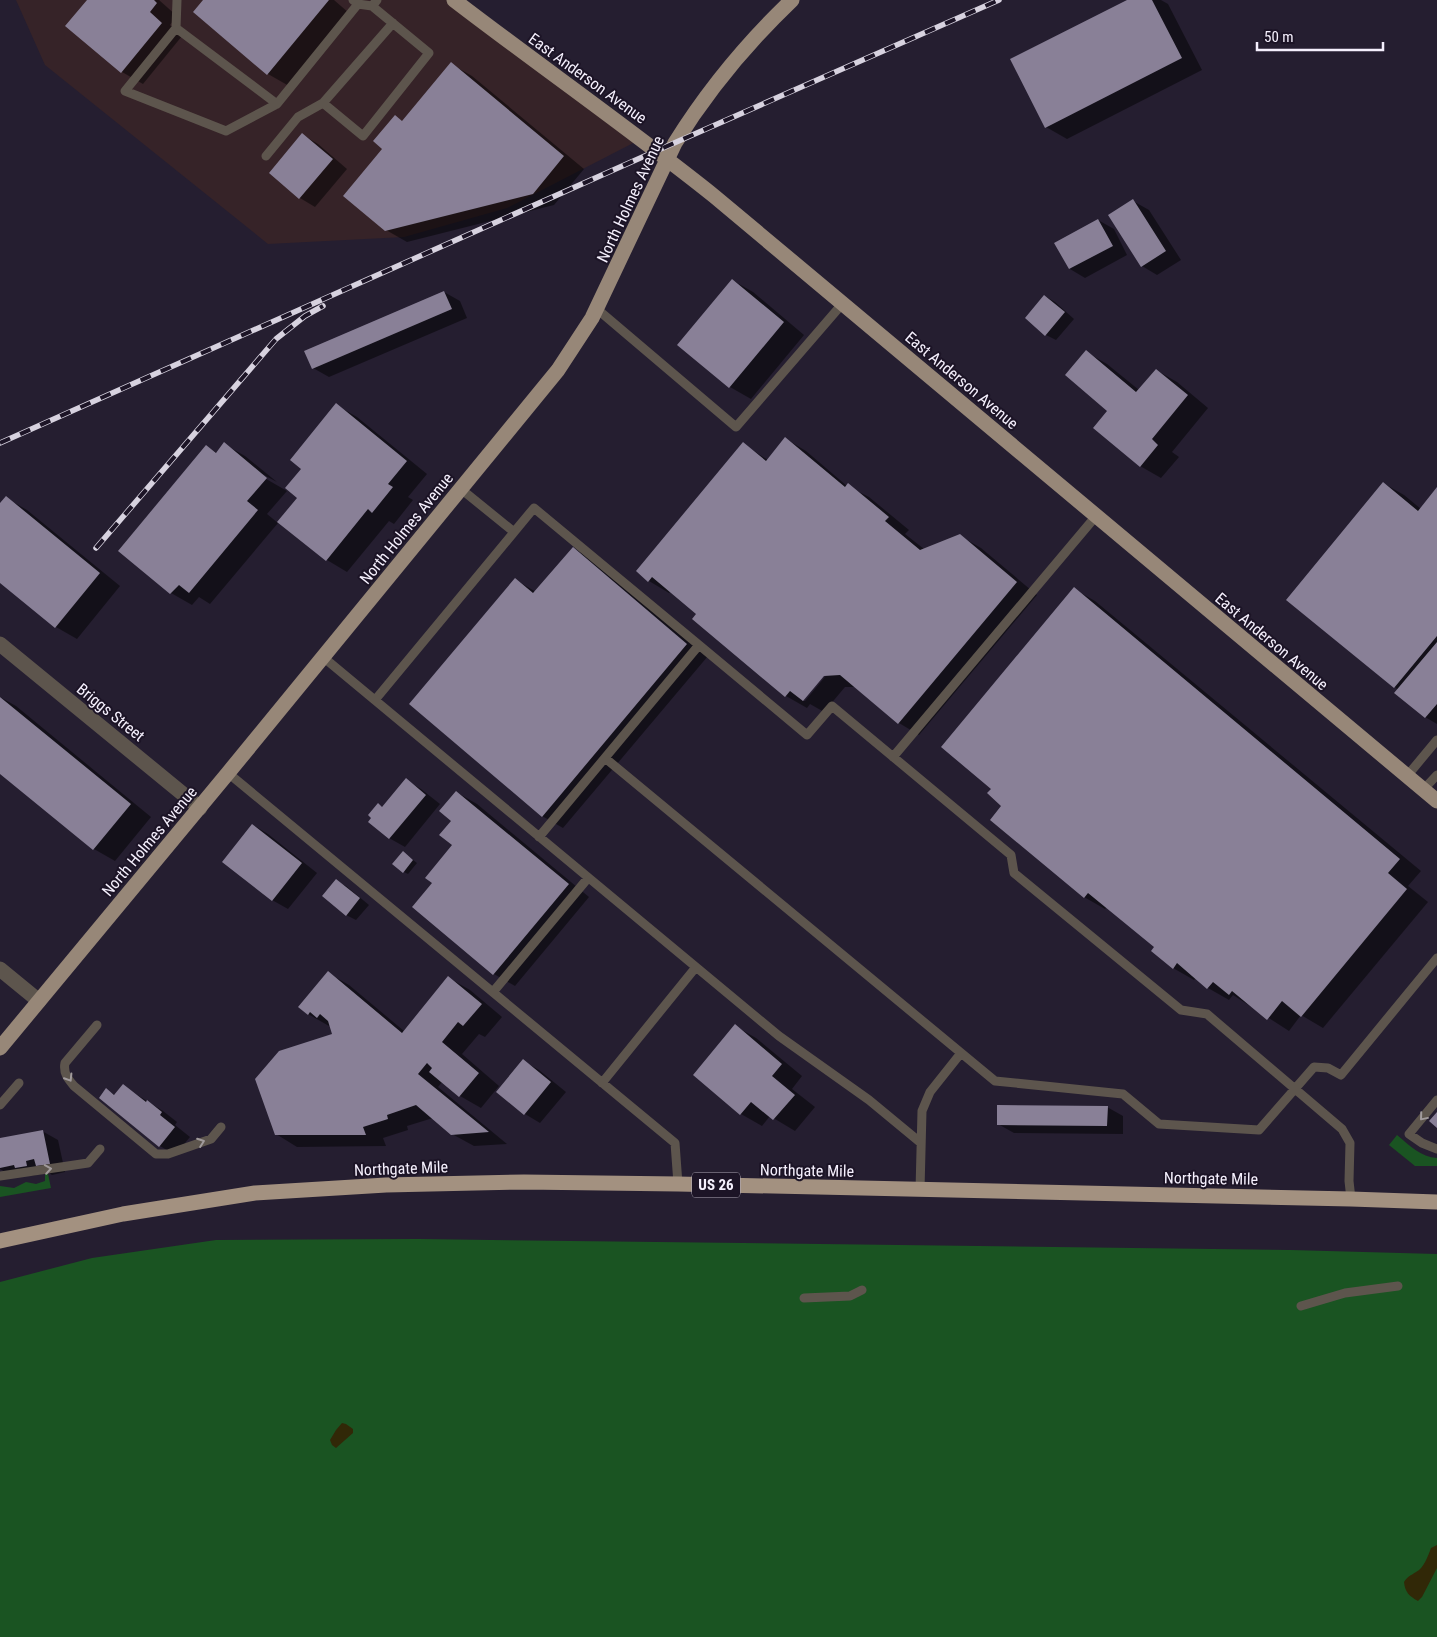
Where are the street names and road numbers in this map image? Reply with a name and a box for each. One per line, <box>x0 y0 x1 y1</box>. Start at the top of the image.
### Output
street label: East Anderson Avenue <box>525 29 650 128</box>
street label: North Holmes Avenue <box>593 133 668 266</box>
street label: East Anderson Avenue <box>901 328 1022 433</box>
street label: North Holmes Avenue <box>356 469 457 588</box>
street label: East Anderson Avenue <box>1211 589 1332 694</box>
street label: Briggs Street <box>73 679 149 746</box>
street label: North Holmes Avenue <box>98 783 201 900</box>
street label: Northgate Mile <box>354 1157 448 1180</box>
street label: Northgate Mile <box>760 1160 854 1181</box>
street label: Northgate Mile <box>1164 1168 1258 1189</box>
road number: US 26 <box>692 1172 740 1198</box>

